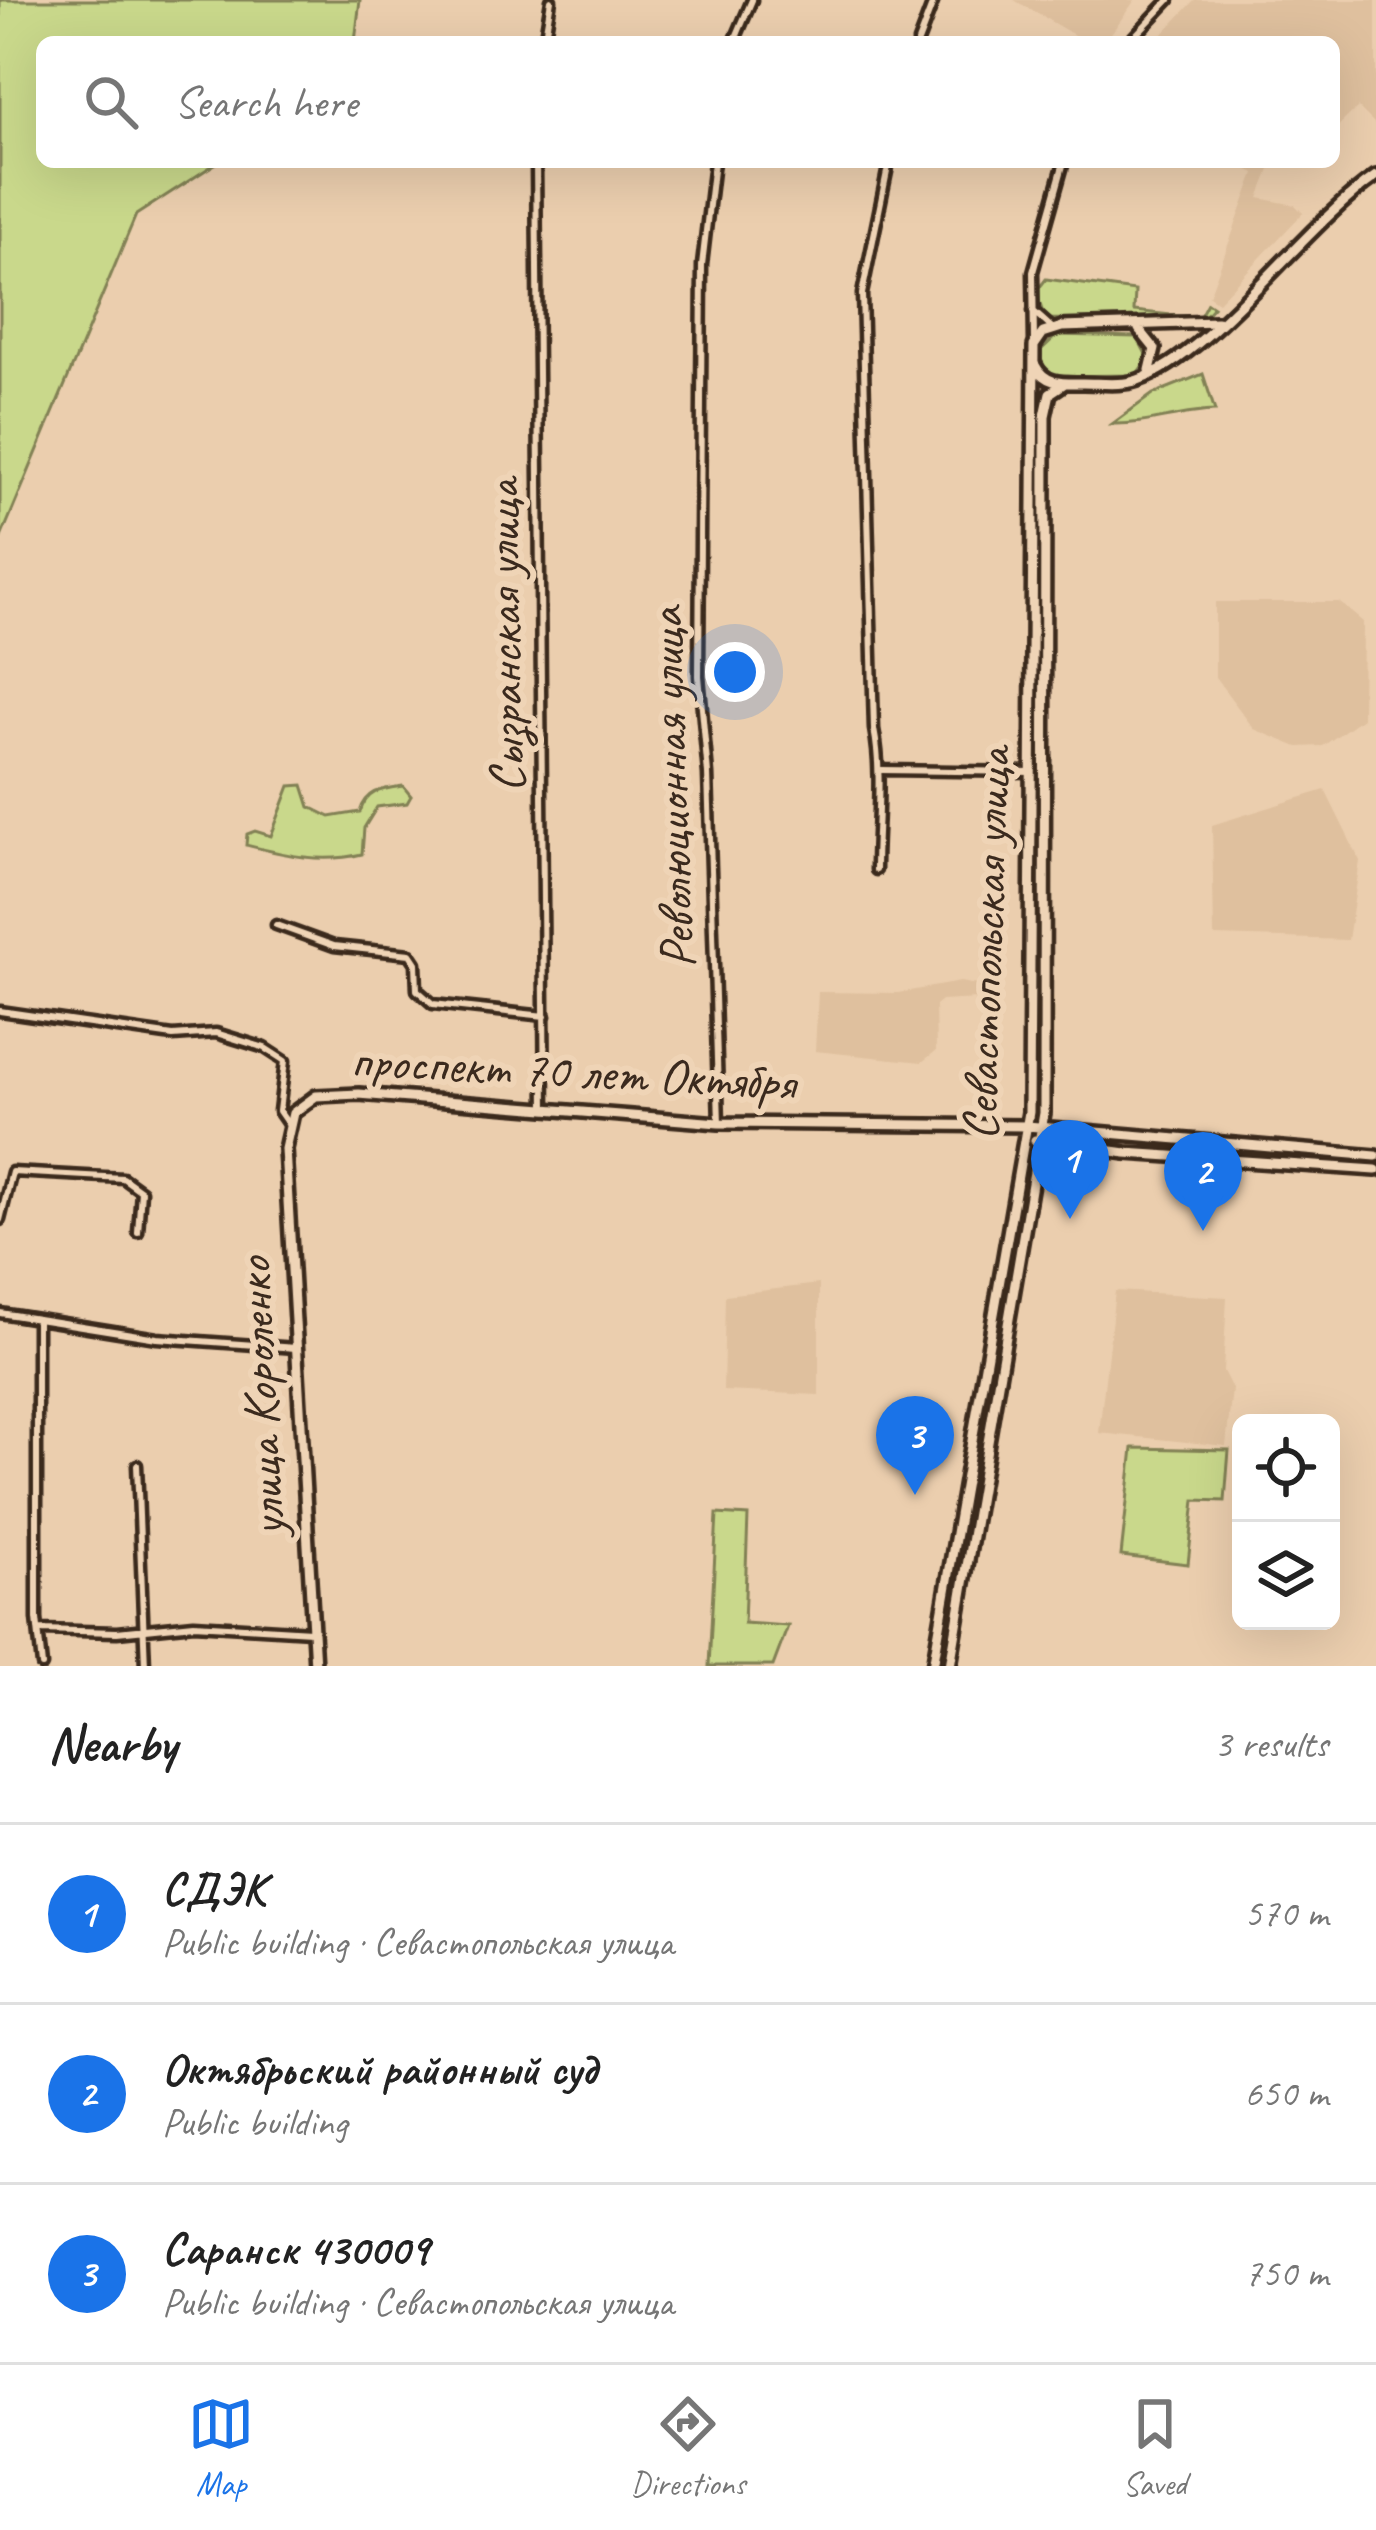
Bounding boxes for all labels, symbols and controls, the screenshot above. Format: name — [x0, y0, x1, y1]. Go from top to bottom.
search box — [36, 36, 1340, 168]
icon: search — [78, 69, 144, 135]
text: Search here — [174, 74, 357, 131]
street label: Сызранская улица — [469, 475, 539, 793]
street label: Революционная улица — [633, 603, 709, 969]
your location — [705, 642, 765, 702]
street label: Севастопольская улица — [947, 743, 1025, 1141]
street label: проспект 70 лет Октября — [349, 1027, 800, 1115]
pin: 1 — [1031, 1120, 1109, 1219]
pin: 2 — [1164, 1132, 1242, 1231]
street label: улица Короленко — [221, 1253, 299, 1541]
pin: 3 — [876, 1396, 954, 1495]
map controls — [1232, 1414, 1340, 1630]
button: locate — [1232, 1414, 1340, 1522]
button: layers — [1232, 1522, 1340, 1630]
text: Nearby — [48, 1712, 176, 1776]
text: 3 results — [1214, 1720, 1328, 1769]
text: СДЭК — [162, 1861, 265, 1918]
text: 1 — [78, 1889, 96, 1938]
text: 570 m — [1244, 1889, 1328, 1938]
text: Public building · Севастопольская улица — [162, 1918, 674, 1967]
text: Октябрьский районный суд — [162, 2041, 597, 2098]
text: 2 — [78, 2069, 96, 2118]
text: 650 m — [1244, 2069, 1328, 2118]
text: Public building — [162, 2098, 347, 2147]
text: Саранск 430009 — [162, 2221, 429, 2278]
text: 3 — [78, 2249, 96, 2298]
text: 750 m — [1244, 2249, 1328, 2298]
text: Public building · Севастопольская улица — [162, 2278, 674, 2327]
tab: Map — [188, 2391, 254, 2505]
tab: Directions — [631, 2391, 745, 2505]
tab: Saved — [1122, 2391, 1188, 2505]

